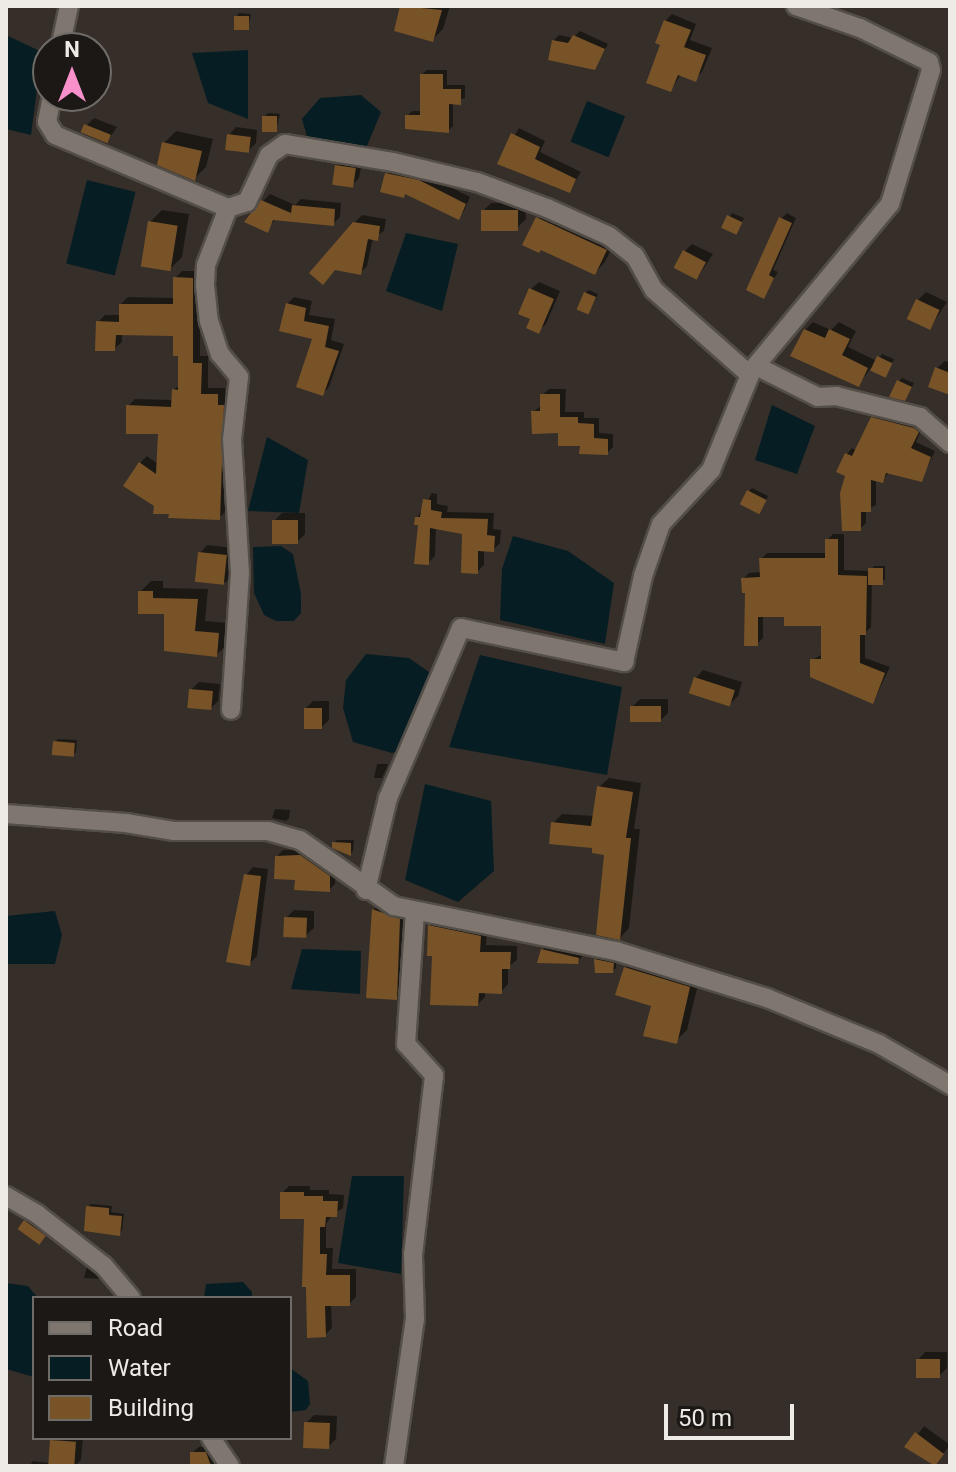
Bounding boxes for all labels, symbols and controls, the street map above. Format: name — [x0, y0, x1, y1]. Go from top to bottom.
north arrow — [32, 32, 112, 112]
text: N — [64, 37, 80, 62]
legend — [32, 1296, 292, 1440]
text: Road — [108, 1314, 163, 1342]
text: Water — [108, 1354, 171, 1382]
scale bar — [668, 1388, 798, 1438]
text: Building — [108, 1394, 194, 1422]
text: 50 m — [678, 1404, 732, 1432]

